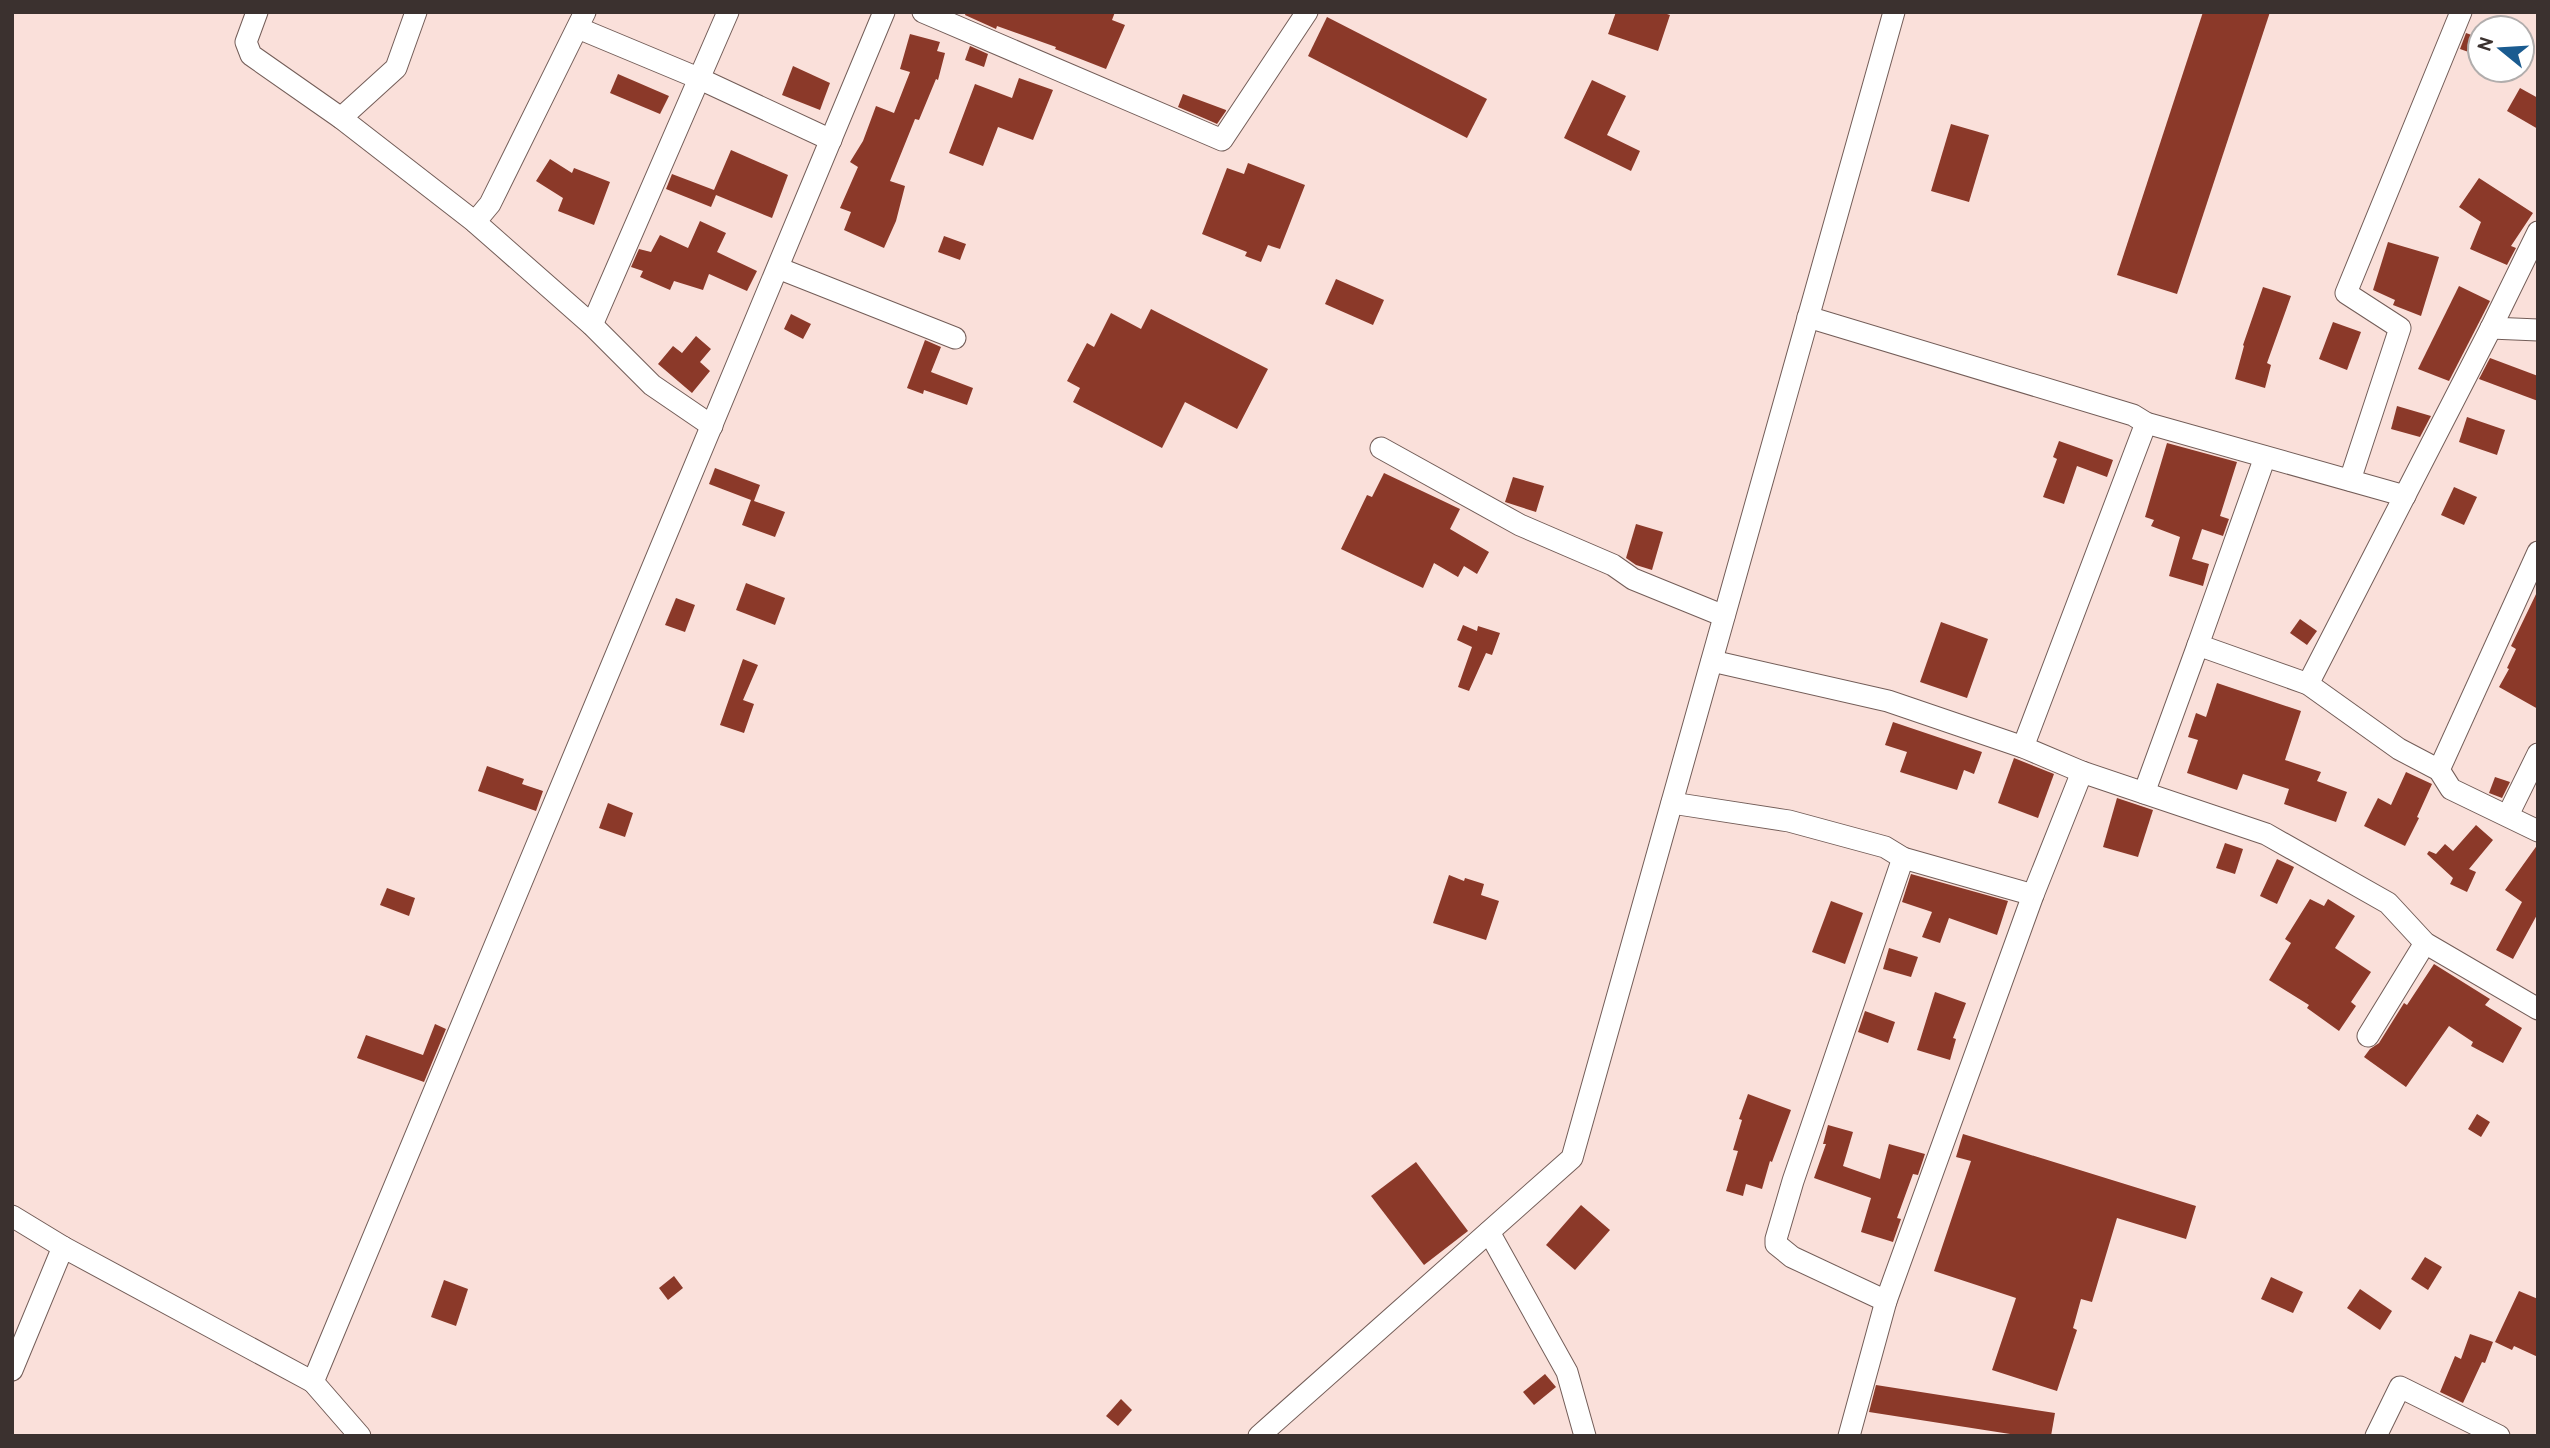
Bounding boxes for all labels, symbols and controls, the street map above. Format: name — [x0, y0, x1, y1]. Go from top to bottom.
north arrow — [2466, 14, 2536, 84]
text: N — [2473, 34, 2500, 55]

